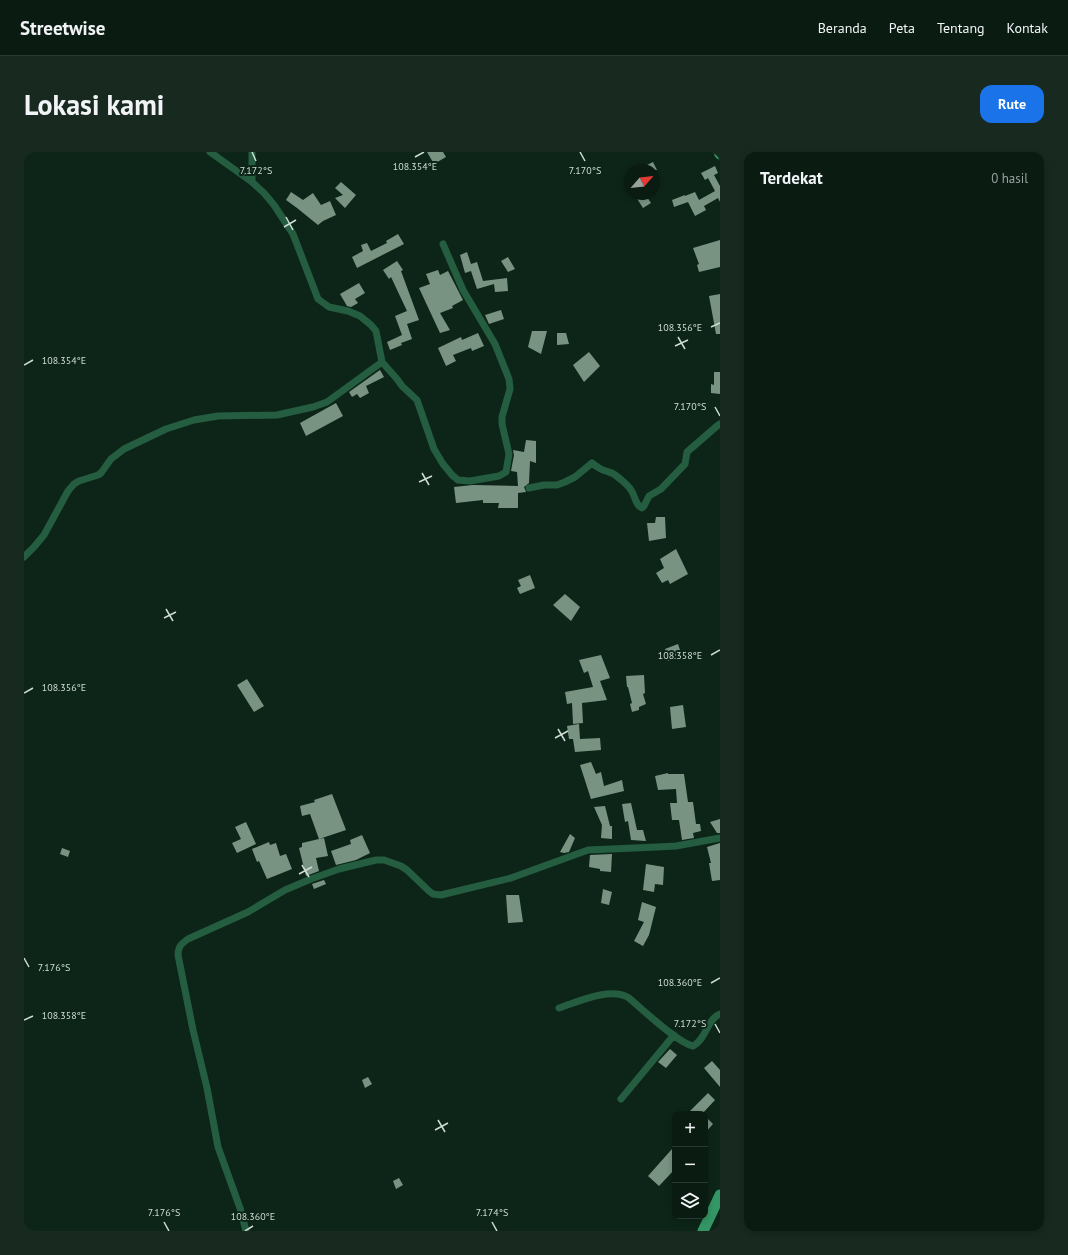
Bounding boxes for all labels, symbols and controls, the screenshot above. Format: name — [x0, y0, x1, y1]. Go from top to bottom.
text: Streetwise — [20, 16, 105, 40]
text: Beranda — [818, 19, 867, 37]
text: Peta — [889, 19, 915, 37]
text: Tentang — [937, 19, 985, 37]
text: Kontak — [1007, 19, 1048, 37]
button: Rute — [980, 85, 1044, 123]
text: Lokasi kami — [24, 86, 164, 123]
text: 108.354°E — [393, 160, 437, 173]
text: 7.172°S — [240, 164, 272, 177]
text: 7.170°S — [569, 164, 601, 177]
north arrow — [624, 164, 660, 200]
text: Terdekat — [760, 167, 823, 189]
text: 0 hasil — [991, 170, 1028, 187]
text: 108.356°E — [658, 321, 702, 334]
text: 108.354°E — [42, 354, 86, 367]
text: 7.170°S — [674, 400, 706, 413]
text: 108.358°E — [658, 649, 702, 662]
text: 108.356°E — [42, 681, 86, 694]
text: 7.176°S — [38, 961, 70, 974]
text: 108.360°E — [658, 976, 702, 989]
text: 108.358°E — [42, 1009, 86, 1022]
text: 7.172°S — [674, 1017, 706, 1030]
map controls — [672, 1111, 708, 1219]
button: + — [672, 1111, 708, 1147]
button: − — [672, 1147, 708, 1183]
button: layers — [672, 1183, 708, 1219]
text: 7.176°S — [148, 1206, 180, 1219]
text: 7.174°S — [476, 1206, 508, 1219]
text: 108.360°E — [231, 1210, 275, 1223]

